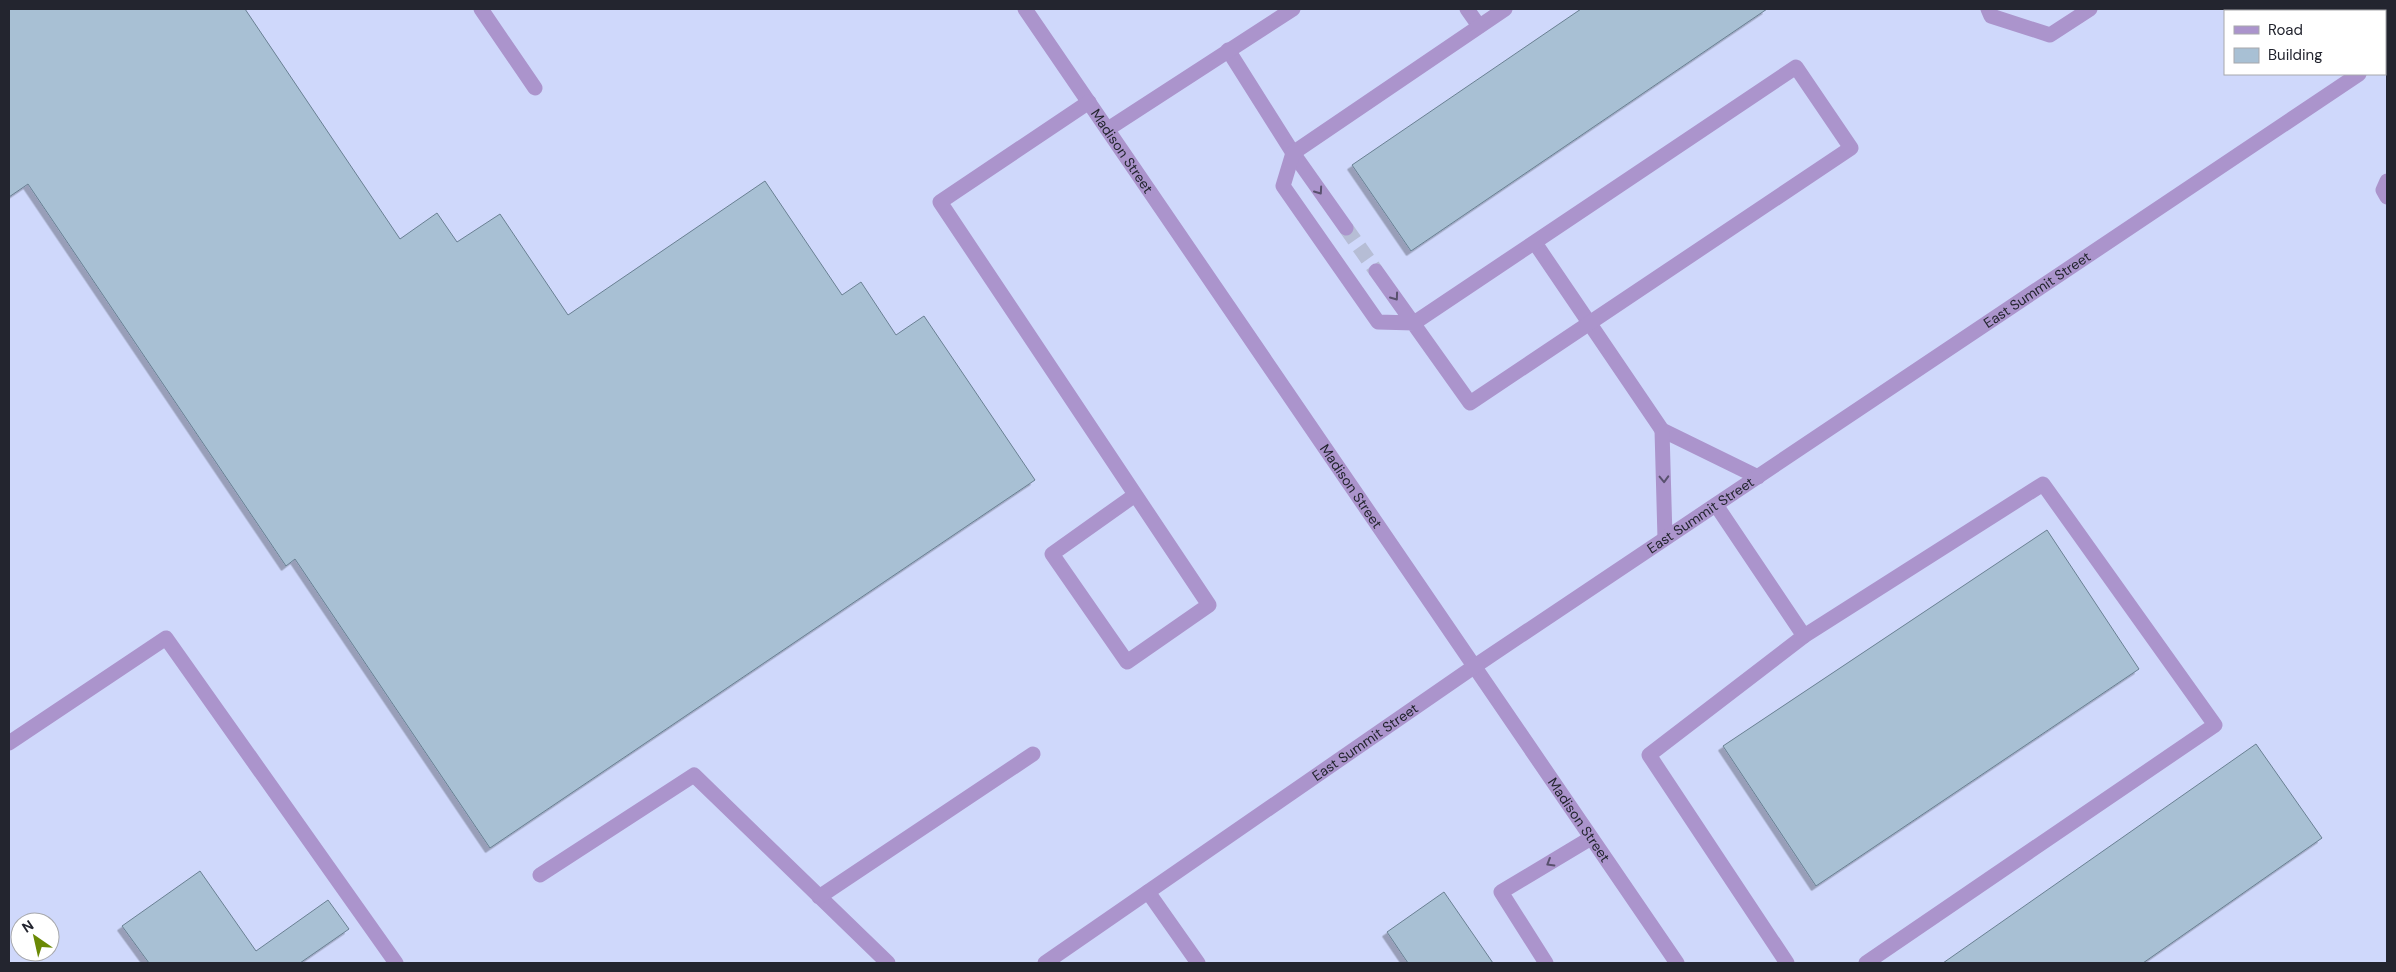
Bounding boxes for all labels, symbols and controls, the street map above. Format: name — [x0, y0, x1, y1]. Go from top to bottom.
legend — [2224, 10, 2386, 75]
text: Road — [2268, 20, 2303, 40]
text: Building — [2268, 45, 2323, 65]
street label: Madison Street — [1087, 105, 1157, 197]
one-way arrow — [1313, 185, 1322, 194]
street label: East Summit Street — [1980, 247, 2094, 332]
one-way arrow — [1389, 291, 1398, 301]
street label: Madison Street — [1316, 440, 1386, 532]
street label: East Summit Street — [1644, 473, 1757, 557]
one-way arrow — [1659, 476, 1669, 483]
street label: East Summit Street — [1309, 699, 1422, 785]
street label: Madison Street — [1544, 774, 1614, 865]
one-way arrow — [1546, 857, 1555, 867]
north arrow — [10, 912, 60, 962]
text: N — [18, 916, 37, 937]

